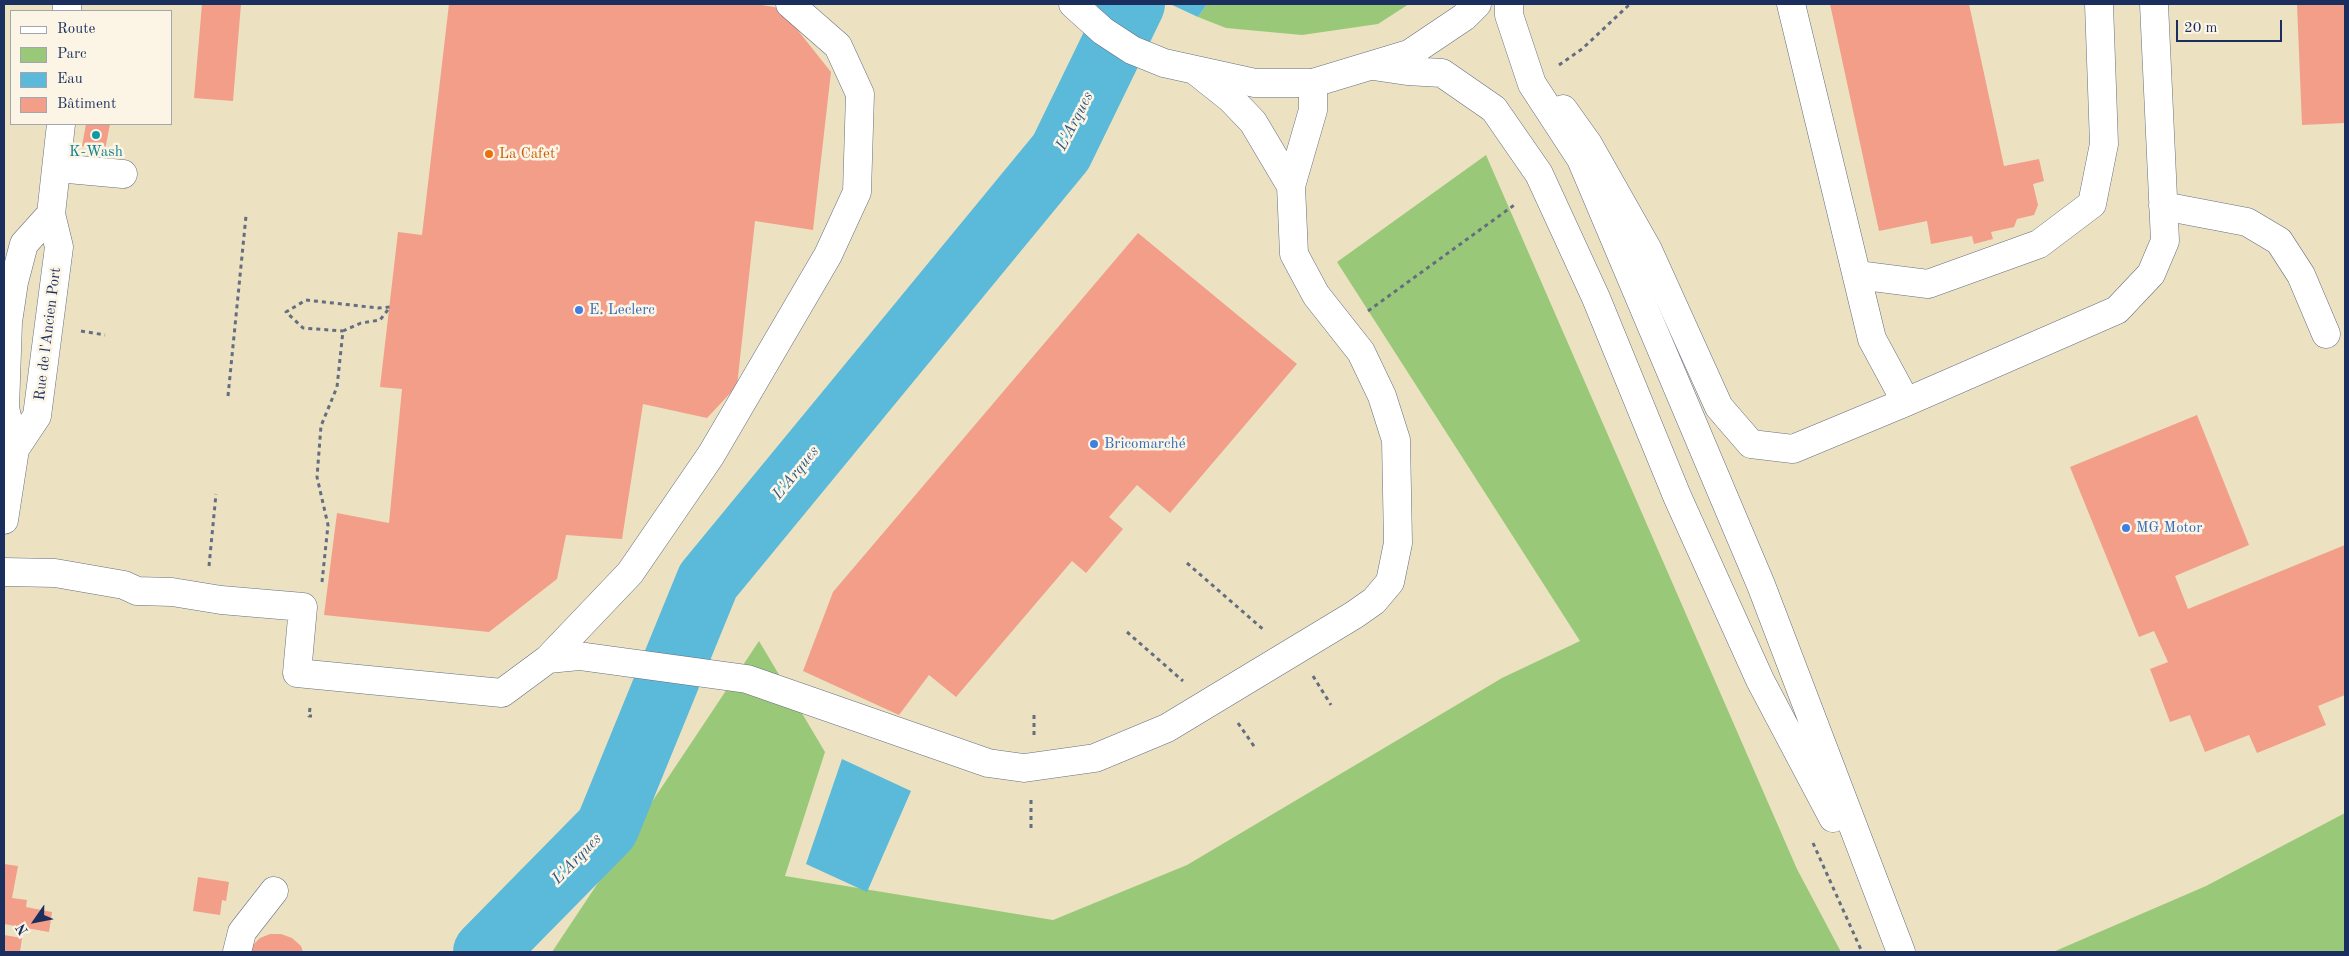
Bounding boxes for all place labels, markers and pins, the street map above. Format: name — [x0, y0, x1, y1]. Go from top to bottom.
marker: K-Wash — [90, 129, 102, 141]
place label: K-Wash — [69, 143, 123, 161]
place label: La Cafet' — [499, 145, 559, 163]
marker: La Cafet' — [483, 148, 495, 160]
place label: E. Leclerc — [589, 301, 655, 319]
marker: E. Leclerc — [573, 304, 585, 316]
place label: Bricomarché — [1104, 435, 1186, 453]
marker: Bricomarché — [1088, 438, 1100, 450]
place label: MG Motor — [2136, 519, 2202, 537]
marker: MG Motor — [2120, 522, 2132, 534]

